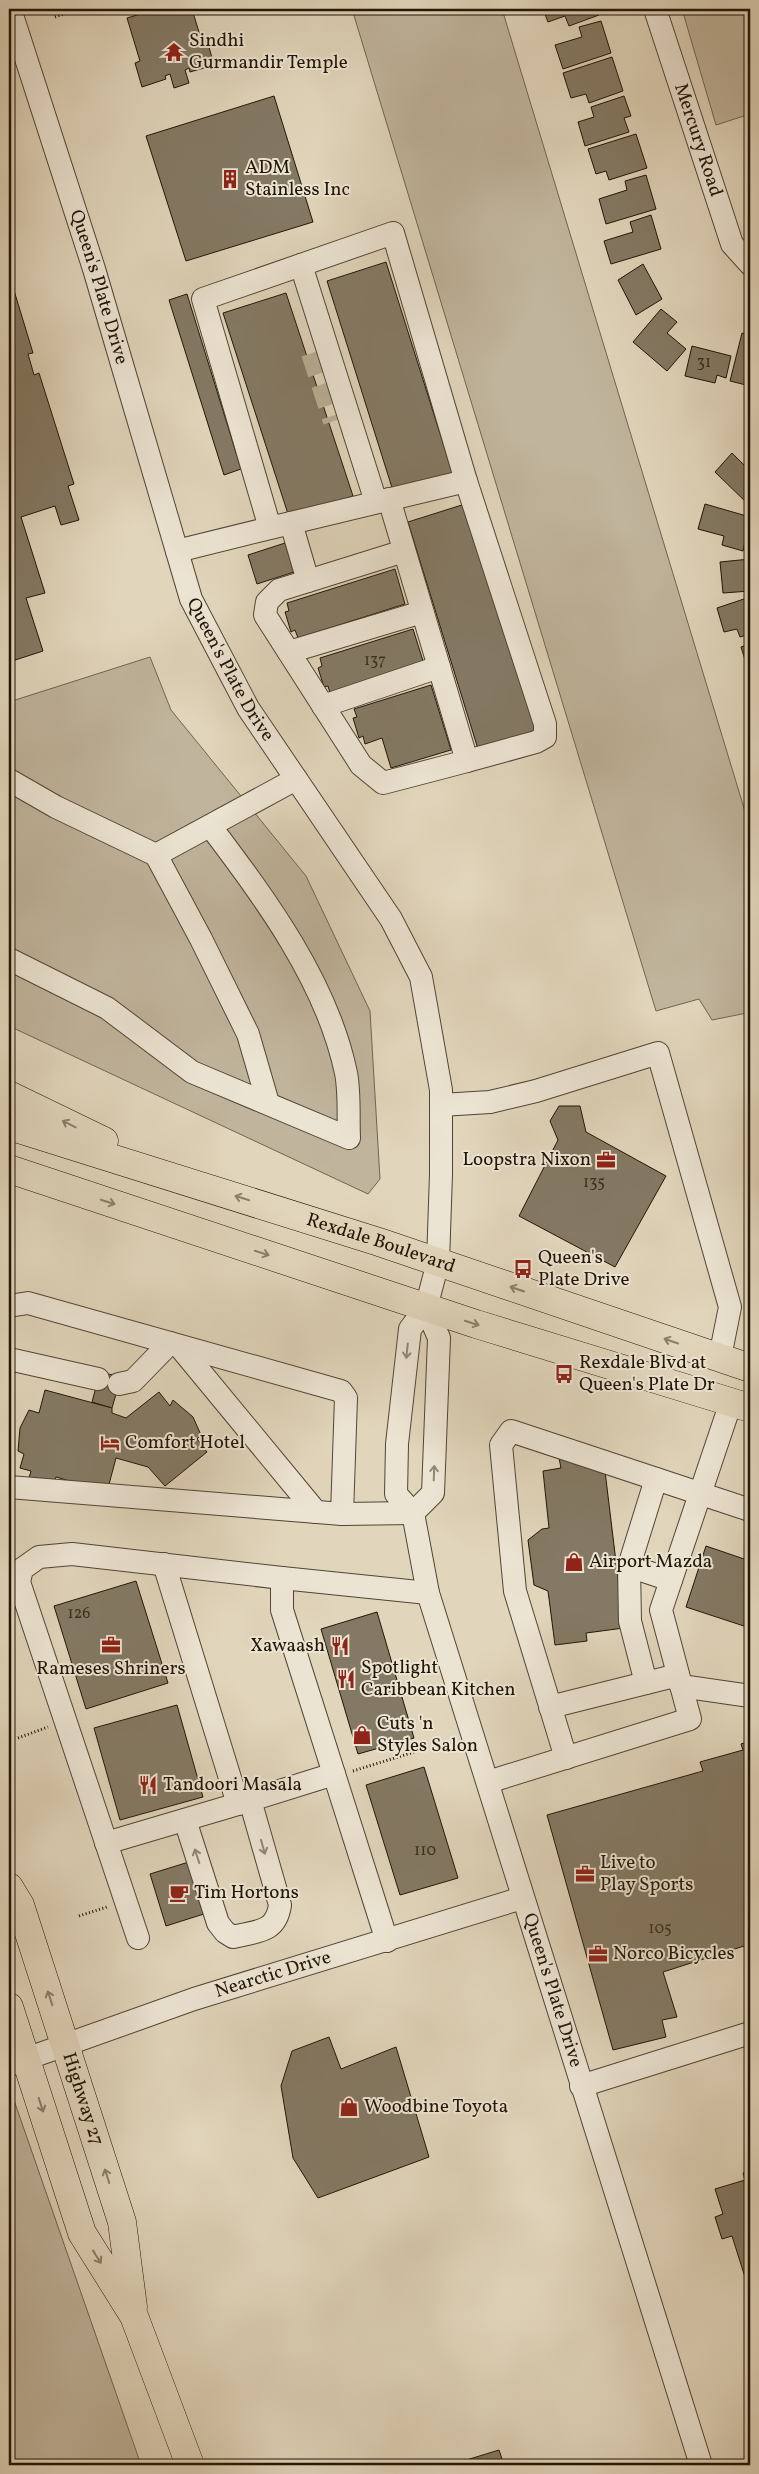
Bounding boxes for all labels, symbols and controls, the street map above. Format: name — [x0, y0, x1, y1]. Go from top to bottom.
place label: Sindhi Gurmandir Temple — [189, 28, 348, 76]
temple icon: Sindhi Gurmandir Temple — [163, 41, 185, 63]
street label: Mercury Road — [667, 80, 729, 200]
place label: ADM Stainless Inc — [245, 155, 350, 203]
building icon: ADM Stainless Inc — [219, 168, 241, 190]
street label: Queen's Plate Drive — [63, 207, 134, 368]
house number: 31 — [697, 352, 711, 374]
street label: Queen's Plate Drive — [180, 593, 280, 747]
house number: 137 — [364, 650, 386, 672]
one-way arrow — [62, 1118, 77, 1128]
place label: Loopstra Nixon — [462, 1147, 591, 1173]
office icon: Loopstra Nixon — [595, 1149, 617, 1171]
house number: 135 — [583, 1172, 605, 1194]
one-way arrow — [234, 1193, 250, 1202]
one-way arrow — [100, 1197, 116, 1207]
street label: Rexdale Boulevard — [303, 1207, 459, 1280]
place label: Queen's Plate Drive — [538, 1245, 630, 1293]
one-way arrow — [254, 1248, 270, 1258]
bus stop icon: Queen's Plate Drive — [512, 1258, 534, 1280]
one-way arrow — [510, 1284, 525, 1293]
one-way arrow — [464, 1319, 480, 1328]
one-way arrow — [664, 1336, 679, 1345]
one-way arrow — [402, 1343, 412, 1359]
place label: Rexdale Blvd at Queen's Plate Dr — [579, 1350, 715, 1398]
bus stop icon: Rexdale Blvd at Queen's Plate Dr — [553, 1363, 575, 1385]
place label: Comfort Hotel — [125, 1430, 245, 1456]
hotel icon: Comfort Hotel — [99, 1432, 121, 1454]
one-way arrow — [429, 1465, 438, 1481]
place label: Airport Mazda — [589, 1549, 712, 1575]
shop icon: Airport Mazda — [563, 1551, 585, 1573]
house number: 126 — [68, 1603, 90, 1625]
place label: Xawaash — [250, 1633, 325, 1659]
office icon: Rameses Shriners — [100, 1634, 122, 1656]
restaurant icon: Xawaash — [329, 1635, 351, 1657]
place label: Spotlight Caribbean Kitchen — [361, 1655, 516, 1703]
place label: Rameses Shriners — [36, 1656, 186, 1682]
restaurant icon: Spotlight Caribbean Kitchen — [335, 1668, 357, 1690]
place label: Cuts 'n Styles Salon — [377, 1711, 478, 1759]
shop icon: Cuts 'n Styles Salon — [351, 1724, 373, 1746]
place label: Tandoori Masala — [163, 1772, 302, 1798]
restaurant icon: Tandoori Masala — [137, 1774, 159, 1796]
one-way arrow — [259, 1838, 269, 1854]
house number: 110 — [414, 1840, 436, 1862]
one-way arrow — [191, 1849, 201, 1865]
place label: Live to Play Sports — [600, 1850, 693, 1898]
office icon: Live to Play Sports — [574, 1863, 596, 1885]
place label: Tim Hortons — [194, 1880, 299, 1906]
cafe icon: Tim Hortons — [168, 1882, 190, 1904]
street label: Queen's Plate Drive — [516, 1910, 589, 2071]
house number: 105 — [648, 1918, 672, 1940]
place label: Norco Bicycles — [613, 1941, 735, 1967]
office icon: Norco Bicycles — [587, 1943, 609, 1965]
street label: Nearctic Drive — [212, 1945, 334, 2005]
one-way arrow — [45, 1990, 55, 2006]
street label: Highway 27 — [55, 2049, 110, 2149]
place label: Woodbine Toyota — [364, 2094, 508, 2120]
shop icon: Woodbine Toyota — [338, 2096, 360, 2118]
one-way arrow — [37, 2097, 46, 2112]
one-way arrow — [102, 2168, 112, 2184]
one-way arrow — [92, 2249, 102, 2263]

